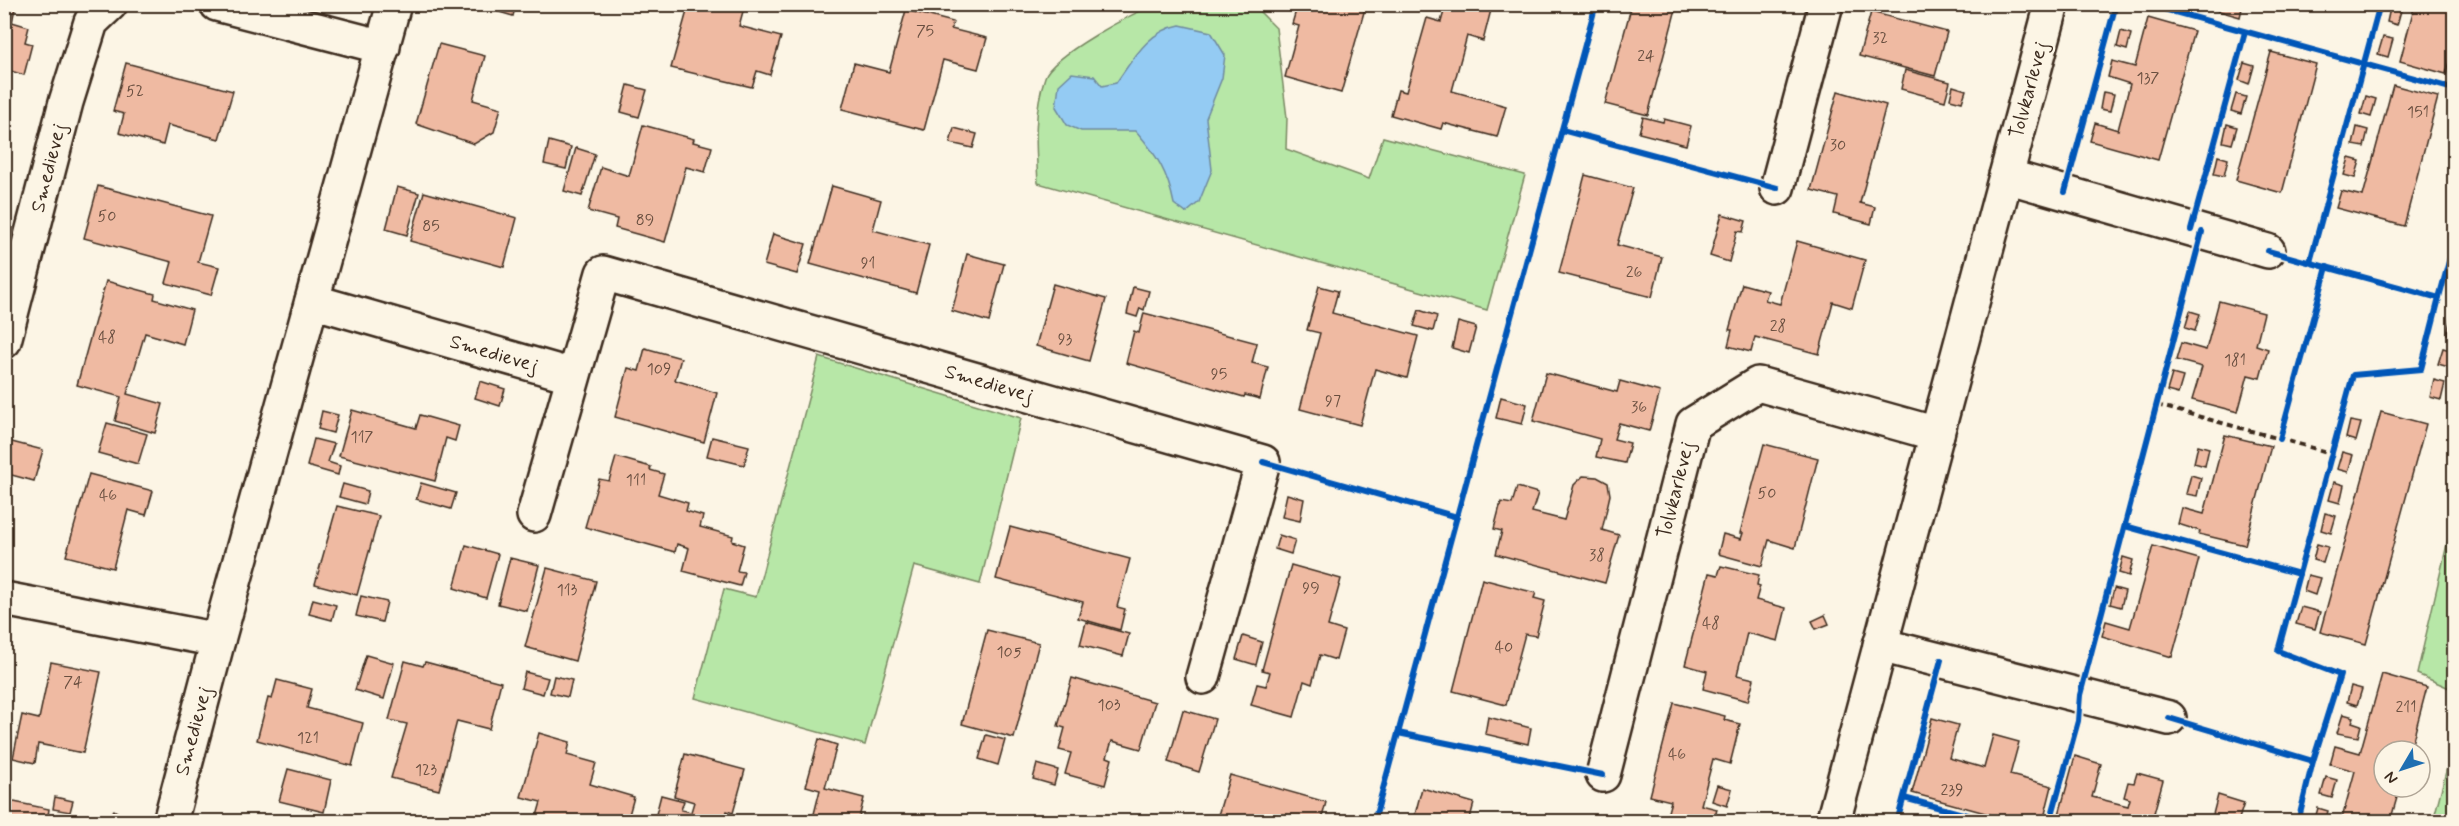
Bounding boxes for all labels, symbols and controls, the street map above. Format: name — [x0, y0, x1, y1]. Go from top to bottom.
house number: 75 — [916, 21, 934, 42]
house number: 32 — [1872, 28, 1888, 49]
street label: Tolvkarlevej — [2003, 38, 2055, 142]
house number: 24 — [1637, 46, 1655, 67]
house number: 137 — [2137, 68, 2159, 89]
house number: 52 — [126, 81, 144, 102]
house number: 151 — [2407, 102, 2429, 123]
street label: Smedievej — [25, 121, 73, 215]
house number: 30 — [1830, 135, 1846, 156]
house number: 50 — [98, 206, 116, 227]
house number: 89 — [636, 210, 654, 231]
house number: 85 — [422, 216, 440, 237]
house number: 91 — [861, 253, 875, 274]
house number: 26 — [1626, 262, 1642, 283]
house number: 28 — [1770, 316, 1786, 337]
house number: 48 — [98, 327, 116, 348]
street label: Smedievej — [447, 328, 541, 380]
house number: 93 — [1058, 329, 1073, 350]
house number: 181 — [2224, 350, 2246, 371]
street label: Smedievej — [942, 358, 1036, 410]
house number: 109 — [647, 359, 671, 380]
house number: 95 — [1211, 364, 1227, 385]
house number: 97 — [1325, 391, 1341, 412]
house number: 36 — [1631, 397, 1647, 418]
house number: 117 — [351, 427, 374, 448]
street label: Tolvkarlevej — [1651, 438, 1701, 542]
house number: 111 — [626, 470, 646, 491]
house number: 50 — [1758, 483, 1776, 504]
house number: 46 — [99, 485, 117, 506]
house number: 38 — [1589, 545, 1605, 566]
house number: 99 — [1302, 578, 1320, 599]
house number: 113 — [557, 580, 578, 601]
house number: 48 — [1702, 613, 1720, 634]
house number: 40 — [1495, 637, 1513, 658]
house number: 105 — [996, 642, 1022, 663]
house number: 74 — [63, 672, 83, 693]
street label: Smedievej — [169, 684, 219, 778]
house number: 103 — [1098, 695, 1121, 716]
house number: 211 — [2396, 697, 2416, 718]
house number: 121 — [297, 728, 319, 749]
north arrow — [2372, 739, 2432, 799]
house number: 46 — [1668, 744, 1686, 765]
house number: 123 — [415, 760, 438, 781]
text: N — [2380, 767, 2403, 788]
house number: 239 — [1940, 780, 1964, 801]

